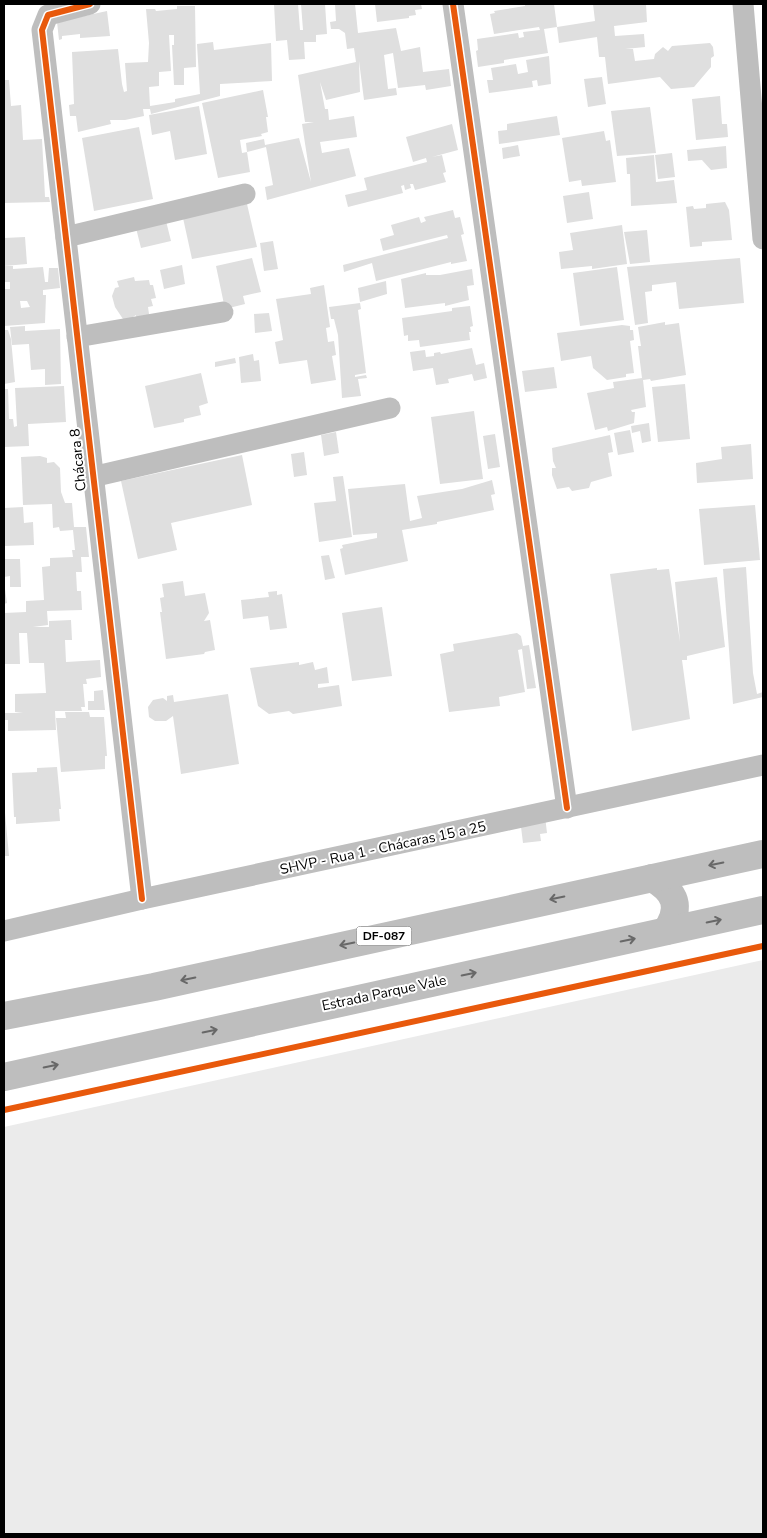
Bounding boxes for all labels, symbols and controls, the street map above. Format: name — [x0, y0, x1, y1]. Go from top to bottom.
street label: Chácara 8 — [65, 428, 91, 492]
street label: SHVP - Rua 1 - Chácaras 15 a 25 — [278, 817, 488, 879]
one-way arrow — [708, 860, 724, 869]
one-way arrow — [549, 894, 565, 904]
one-way arrow — [705, 916, 721, 925]
road number: DF-087 — [356, 926, 412, 946]
one-way arrow — [619, 934, 635, 944]
one-way arrow — [339, 940, 355, 950]
one-way arrow — [460, 969, 476, 979]
street label: Estrada Parque Vale — [320, 971, 448, 1015]
one-way arrow — [180, 975, 196, 984]
one-way arrow — [202, 1026, 218, 1035]
one-way arrow — [43, 1061, 59, 1070]

